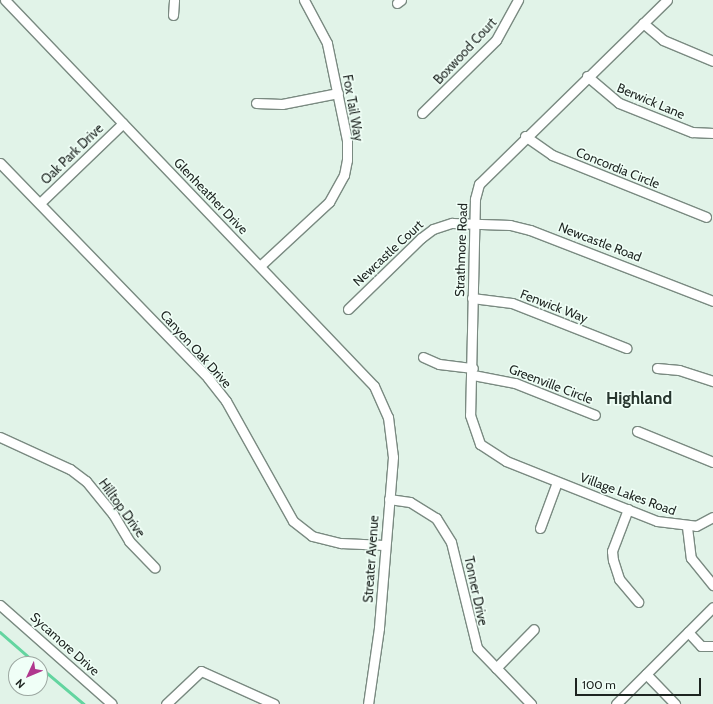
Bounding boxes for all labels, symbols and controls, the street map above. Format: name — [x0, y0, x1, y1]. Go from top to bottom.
street label: Boxwood Court — [430, 15, 500, 87]
street label: Fox Tail Way — [339, 73, 367, 143]
street label: Berwick Lane — [615, 80, 687, 122]
street label: Oak Park Drive — [38, 120, 106, 188]
street label: Concordia Circle — [574, 144, 662, 192]
street label: Glenheather Drive — [171, 155, 251, 237]
street label: Strathmore Road — [452, 203, 470, 297]
street label: Newcastle Court — [350, 217, 426, 289]
street label: Newcastle Road — [556, 219, 644, 265]
street label: Fenwick Way — [518, 286, 590, 326]
street label: Canyon Oak Drive — [157, 307, 235, 391]
street label: Greenville Circle — [507, 361, 595, 407]
district label: Highland — [606, 389, 672, 409]
street label: Village Lakes Road — [578, 469, 678, 519]
street label: Hilltop Drive — [96, 476, 148, 540]
street label: Streater Avenue — [360, 515, 382, 603]
street label: Tonner Drive — [461, 555, 491, 627]
street label: Sycamore Drive — [27, 609, 103, 679]
north arrow — [8, 656, 48, 696]
scale bar — [577, 670, 703, 696]
text: N — [12, 676, 28, 691]
text: 100 m — [582, 677, 616, 692]

